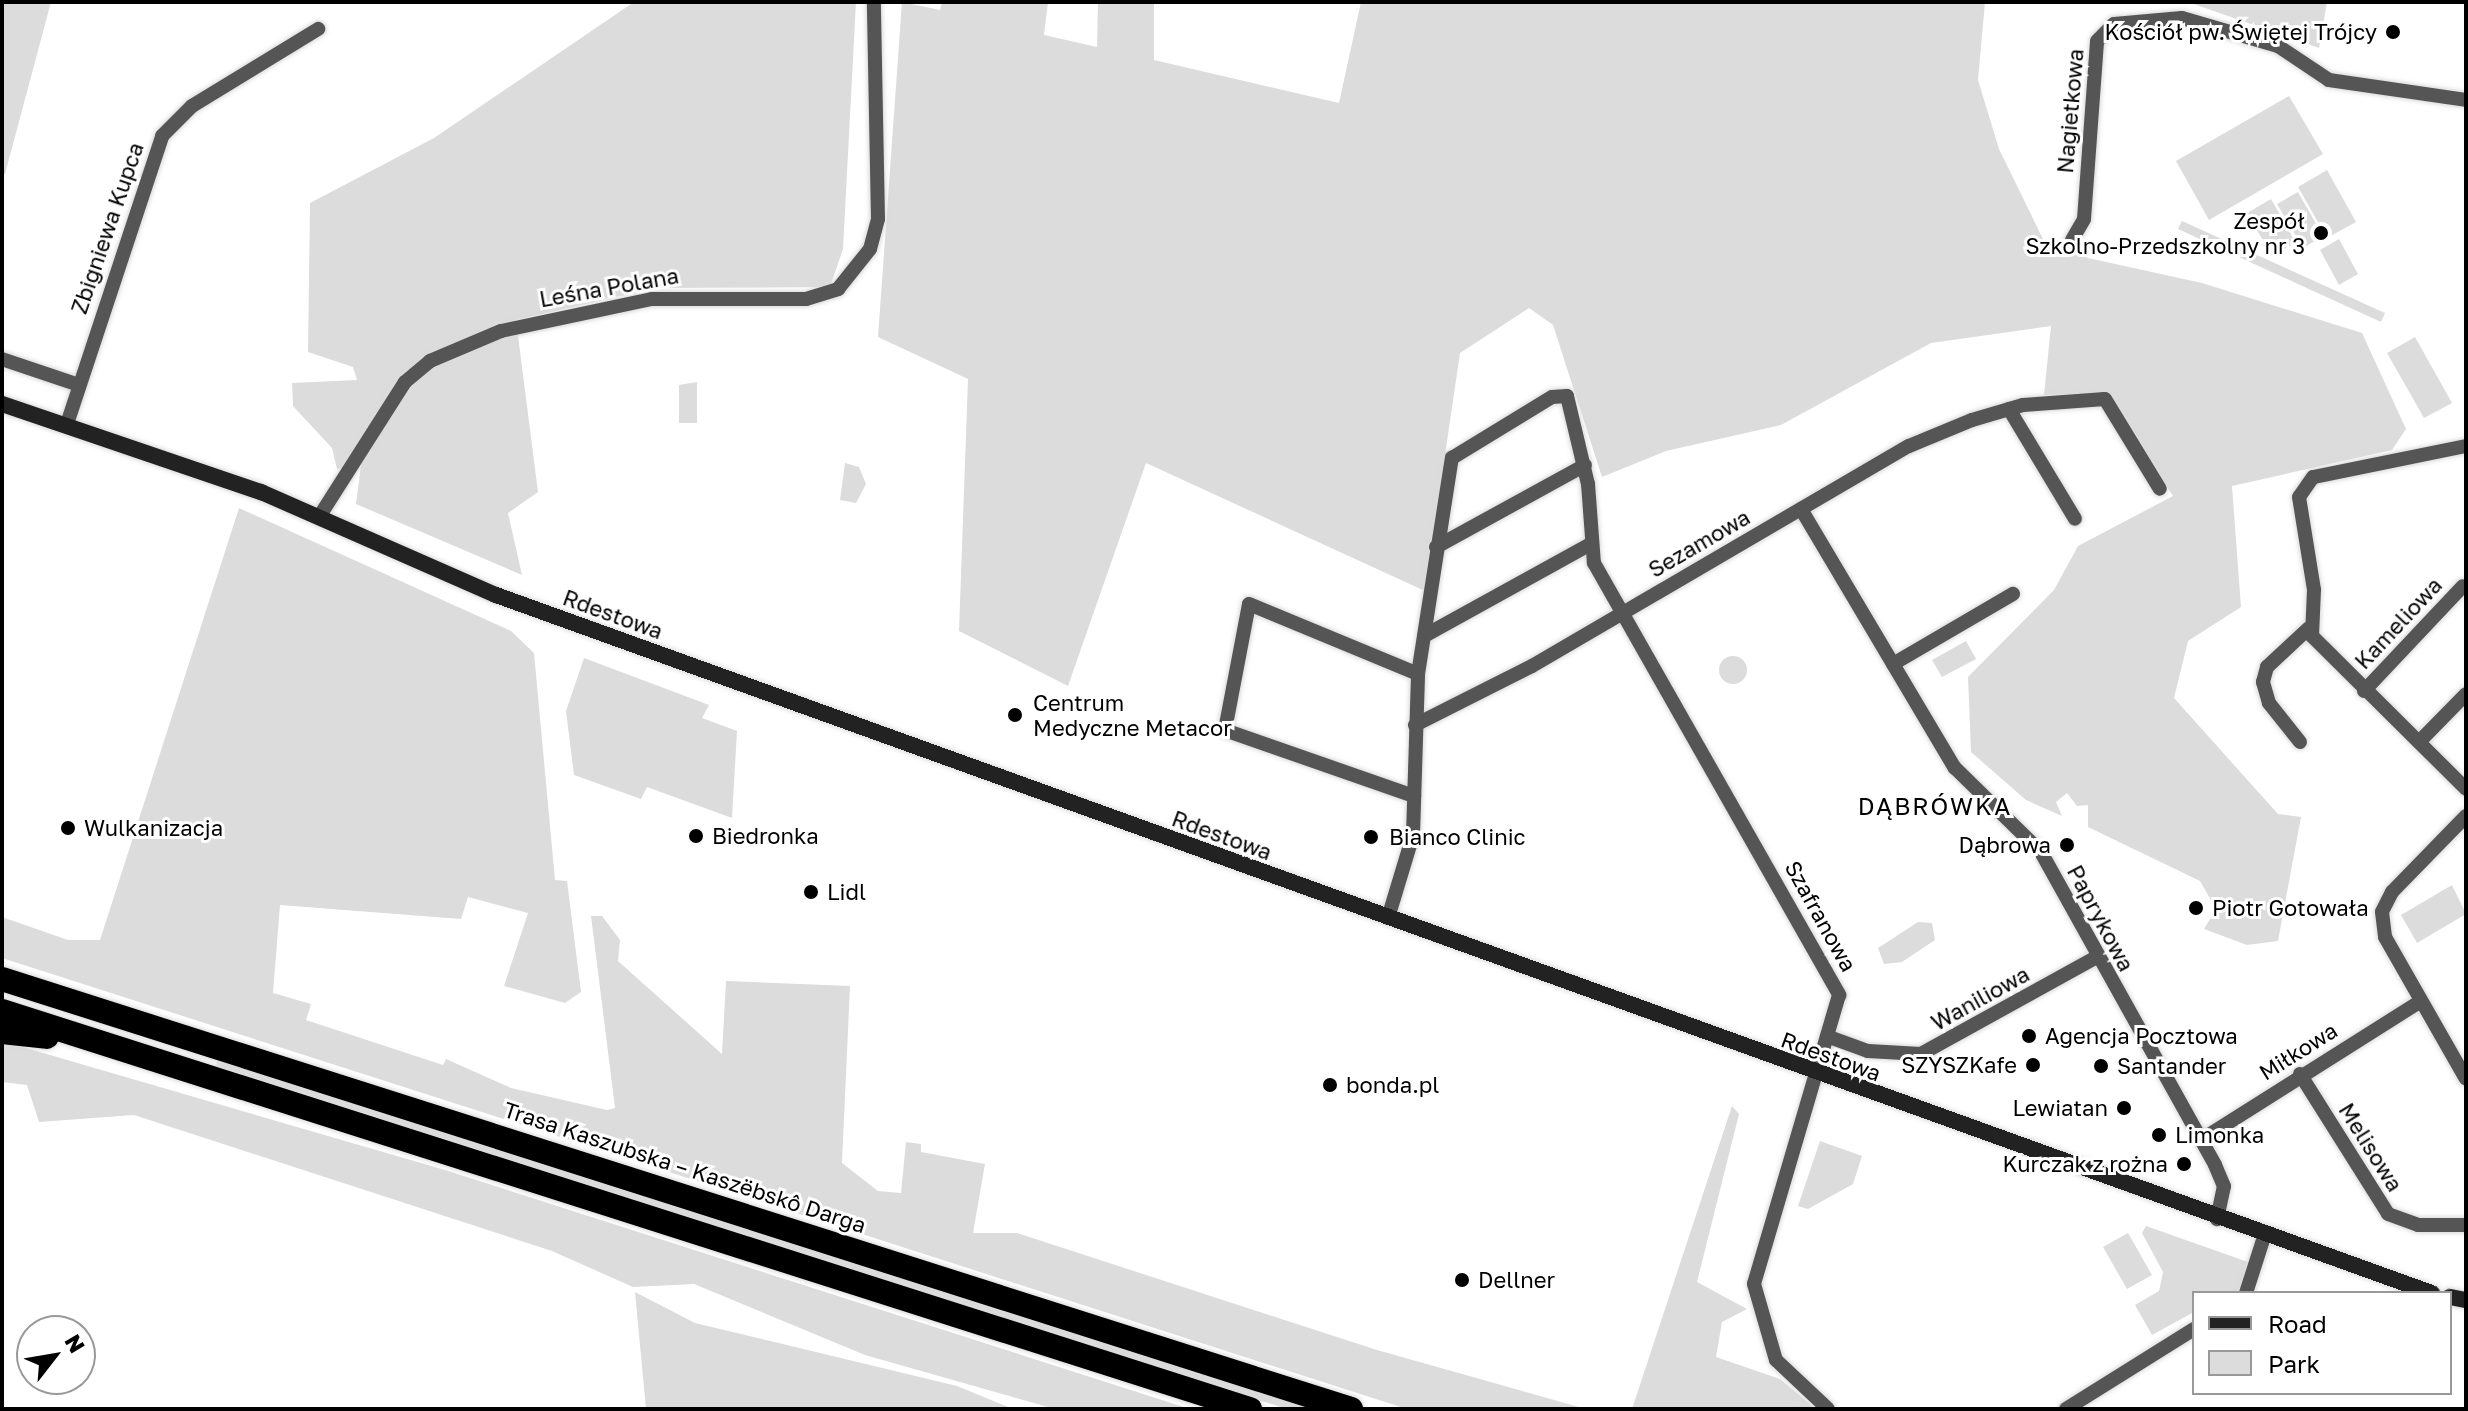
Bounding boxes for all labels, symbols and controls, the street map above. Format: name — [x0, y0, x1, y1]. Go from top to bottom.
place label: Kościół pw. Świętej Trójcy — [2104, 19, 2377, 45]
marker: Kościół pw. Świętej Trójcy — [2384, 23, 2402, 41]
street label: Nagietkowa — [2051, 48, 2089, 174]
street label: Zbigniewa Kupca — [65, 139, 149, 317]
place label: Zespół Szkolno-Przedszkolny nr 3 — [2025, 207, 2305, 258]
marker: Zespół Szkolno-Przedszkolny nr 3 — [2312, 224, 2330, 242]
street label: Leśna Polana — [537, 262, 681, 312]
street label: Sezamowa — [1644, 503, 1754, 583]
street label: Kameliowa — [2349, 572, 2447, 674]
street label: Rdestowa — [559, 584, 667, 644]
place label: Centrum Medyczne Metacor — [1033, 689, 1232, 740]
marker: Centrum Medyczne Metacor — [1004, 704, 1026, 726]
district label: DĄBRÓWKA — [1858, 792, 2012, 820]
street label: Rdestowa — [1168, 805, 1276, 865]
place label: Wulkanizacja — [84, 815, 223, 841]
marker: Wulkanizacja — [59, 819, 77, 837]
place label: Biedronka — [712, 823, 819, 849]
place label: Bianco Clinic — [1389, 824, 1526, 850]
marker: Bianco Clinic — [1360, 826, 1382, 848]
marker: Biedronka — [687, 827, 705, 845]
place label: Dąbrowa — [1958, 832, 2051, 858]
marker: Dąbrowa — [2058, 836, 2076, 854]
street label: Szafranowa — [1780, 856, 1862, 976]
street label: Paprykowa — [2062, 860, 2140, 976]
place label: Lidl — [827, 879, 866, 905]
marker: Lidl — [802, 883, 820, 901]
place label: Piotr Gotowała — [2212, 895, 2369, 921]
marker: Piotr Gotowała — [2187, 899, 2205, 917]
street label: Waniliowa — [1926, 960, 2034, 1036]
street label: Miłkowa — [2254, 1017, 2342, 1085]
place label: Agencja Pocztowa — [2045, 1023, 2238, 1049]
street label: Rdestowa — [1777, 1026, 1885, 1086]
marker: Agencja Pocztowa — [2020, 1027, 2038, 1045]
place label: SZYSZKafe — [1901, 1052, 2017, 1078]
place label: Santander — [2117, 1053, 2226, 1079]
marker: SZYSZKafe — [2024, 1056, 2042, 1074]
marker: Santander — [2092, 1057, 2110, 1075]
place label: bonda.pl — [1346, 1072, 1439, 1098]
marker: bonda.pl — [1321, 1076, 1339, 1094]
place label: Lewiatan — [2012, 1095, 2108, 1121]
street label: Trasa Kaszubska – Kaszëbskô Darga — [501, 1096, 869, 1238]
street label: Melisowa — [2334, 1098, 2408, 1196]
marker: Lewiatan — [2115, 1099, 2133, 1117]
place label: Limonka — [2175, 1122, 2264, 1148]
marker: Limonka — [2150, 1126, 2168, 1144]
place label: Kurczak z rożna — [2003, 1151, 2168, 1177]
marker: Kurczak z rożna — [2175, 1155, 2193, 1173]
place label: Dellner — [1478, 1267, 1555, 1293]
marker: Dellner — [1453, 1271, 1471, 1289]
legend — [2192, 1291, 2452, 1395]
text: Road — [2268, 1309, 2327, 1338]
north arrow — [16, 1315, 96, 1395]
text: N — [59, 1329, 91, 1358]
text: Park — [2268, 1349, 2320, 1378]

